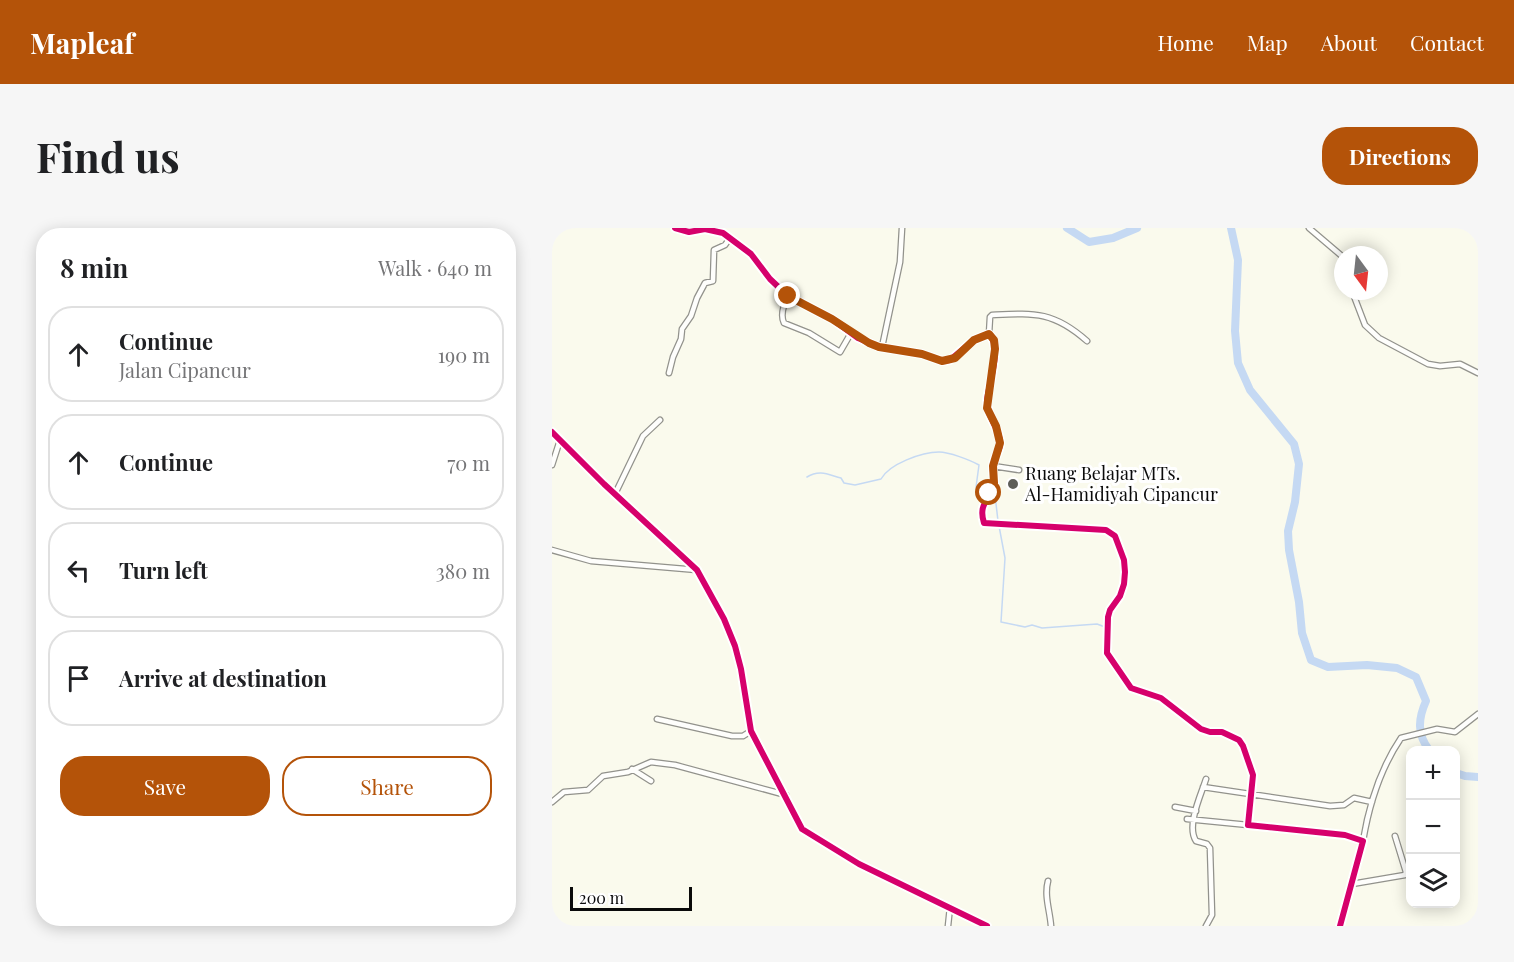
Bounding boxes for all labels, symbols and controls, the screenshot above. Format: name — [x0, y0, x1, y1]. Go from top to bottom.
text: Mapleaf — [30, 24, 134, 61]
text: Home — [1158, 28, 1214, 56]
text: Map — [1247, 28, 1288, 56]
text: About — [1321, 28, 1377, 56]
text: Contact — [1410, 28, 1484, 56]
button: Directions — [1322, 127, 1478, 185]
text: Find us — [36, 128, 180, 184]
north arrow — [1334, 246, 1388, 300]
text: 8 min — [60, 250, 128, 285]
text: Walk · 640 m — [378, 254, 492, 281]
route end — [774, 282, 800, 308]
text: Continue — [119, 326, 213, 356]
icon: ahead — [62, 338, 95, 371]
text: 190 m — [438, 341, 490, 368]
text: Jalan Cipancur — [119, 356, 251, 383]
icon: ahead — [62, 446, 95, 479]
text: Continue — [119, 447, 213, 477]
text: 70 m — [447, 449, 490, 476]
place label: Ruang Belajar MTs. Al-Hamidiyah Cipancur — [1024, 461, 1218, 506]
marker: Ruang Belajar MTs. Al-Hamidiyah Cipancur — [1006, 477, 1020, 491]
route start — [975, 479, 1001, 505]
icon: left — [62, 554, 95, 587]
text: Turn left — [119, 555, 208, 585]
text: 380 m — [436, 557, 490, 584]
icon: arrive — [62, 662, 95, 695]
text: Arrive at destination — [119, 663, 327, 693]
map controls — [1406, 746, 1460, 908]
button: + — [1406, 746, 1460, 800]
button: Save — [60, 756, 270, 816]
button: Share — [282, 756, 492, 816]
button: − — [1406, 800, 1460, 854]
button: layers — [1406, 854, 1460, 908]
scale bar — [570, 884, 692, 912]
text: 200 m — [579, 887, 624, 908]

